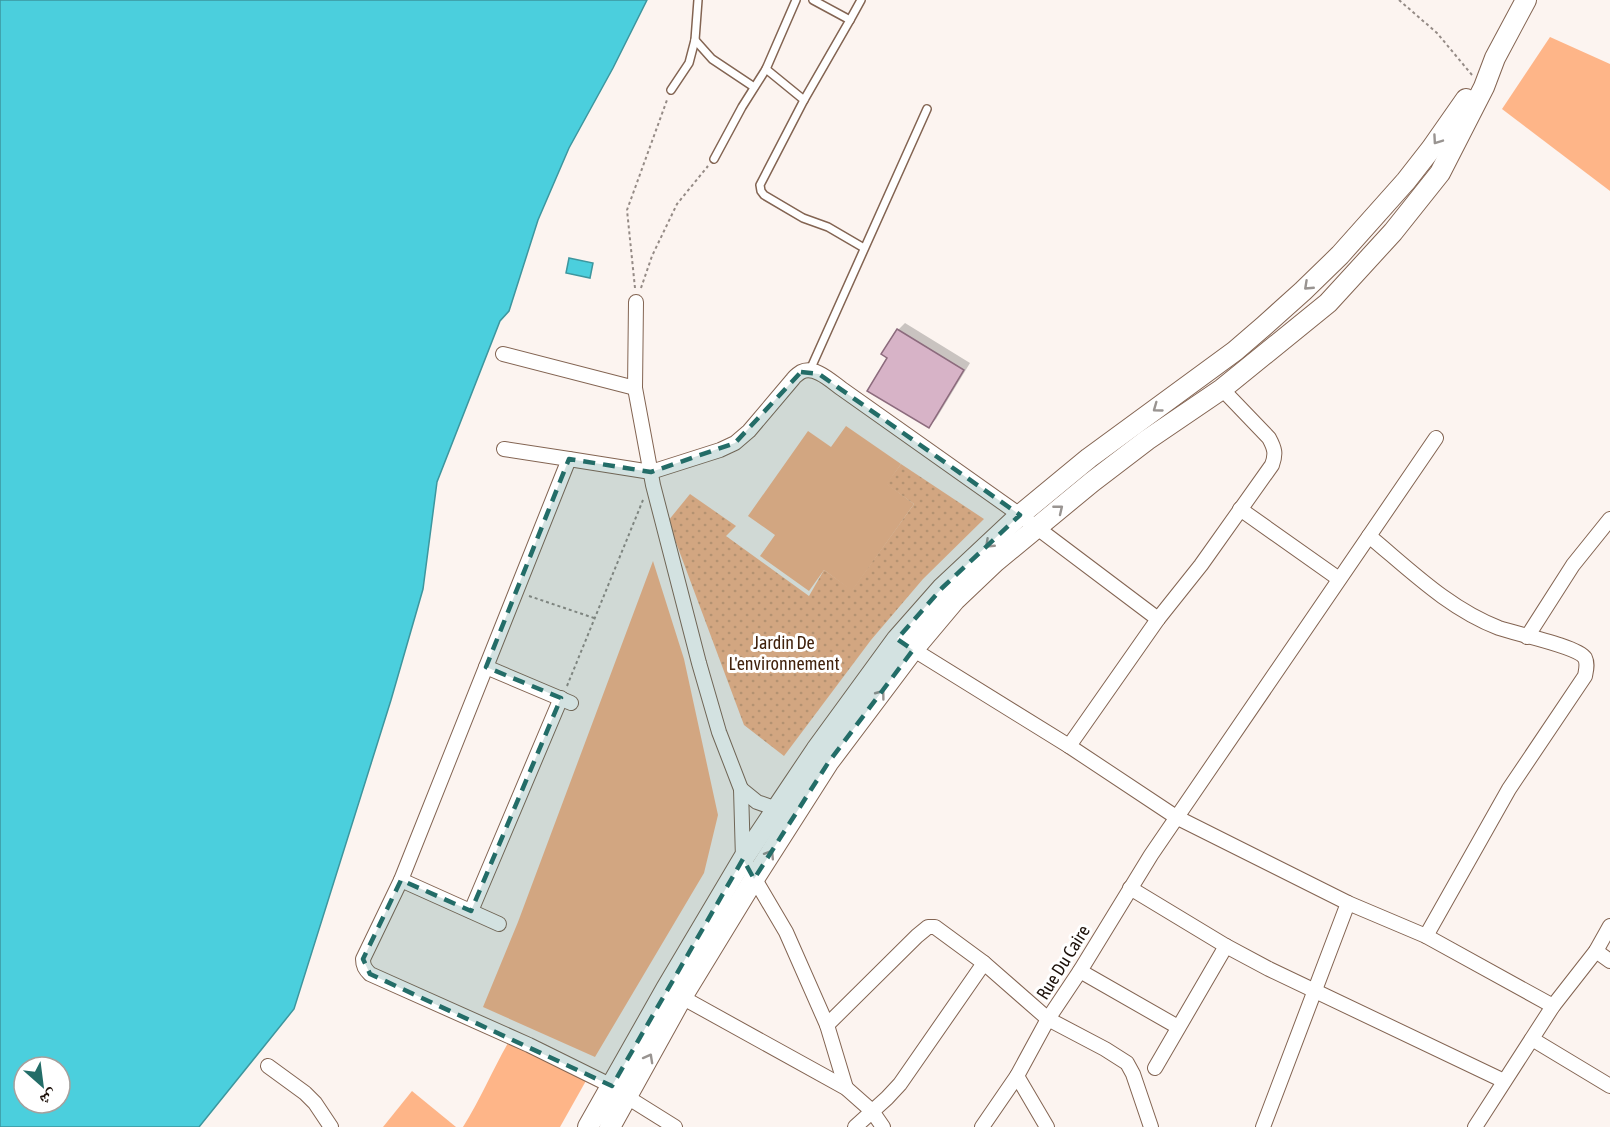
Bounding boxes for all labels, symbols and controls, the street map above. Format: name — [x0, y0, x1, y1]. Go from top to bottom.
one-way arrow — [1433, 134, 1444, 145]
one-way arrow — [1304, 278, 1315, 289]
one-way arrow — [1152, 401, 1163, 412]
one-way arrow — [1052, 505, 1063, 516]
one-way arrow — [985, 537, 995, 548]
park label: Jardin De L'environnement — [728, 632, 840, 674]
one-way arrow — [873, 689, 884, 700]
one-way arrow — [762, 850, 774, 860]
street label: Rue Du Caire — [1032, 921, 1094, 1003]
one-way arrow — [642, 1053, 653, 1064]
north arrow — [12, 1055, 72, 1115]
text: ش — [37, 1085, 61, 1110]

